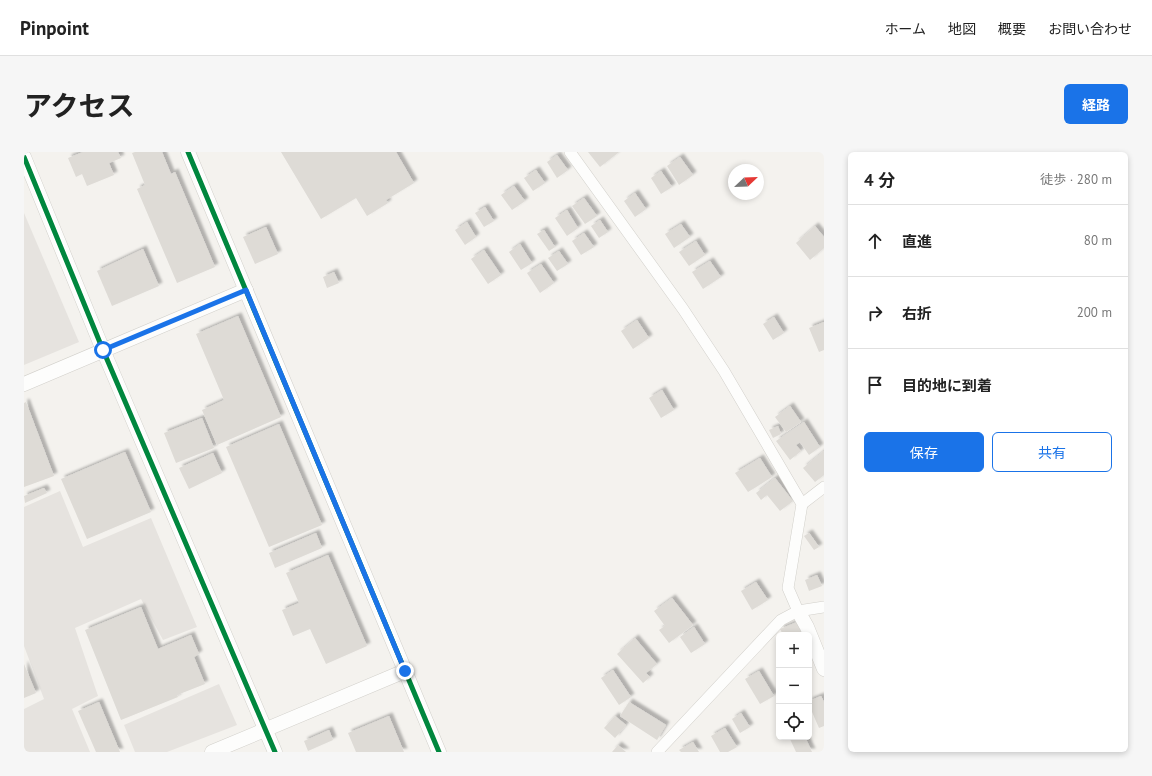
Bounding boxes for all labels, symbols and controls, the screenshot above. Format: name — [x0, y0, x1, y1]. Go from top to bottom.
text: Pinpoint — [20, 16, 89, 40]
text: ホーム — [884, 20, 926, 38]
text: 地図 — [948, 20, 976, 38]
text: 概要 — [998, 20, 1026, 38]
text: お問い合わせ — [1048, 20, 1132, 38]
button: 経路 — [1064, 84, 1128, 124]
text: アクセス — [24, 87, 135, 124]
north arrow — [728, 164, 764, 200]
text: 4 分 — [864, 169, 895, 191]
text: 徒歩 · 280 m — [1040, 171, 1112, 188]
icon: ahead — [864, 230, 886, 252]
text: 直進 — [902, 232, 932, 251]
text: 80 m — [1084, 232, 1112, 249]
icon: right — [864, 302, 886, 324]
text: 右折 — [902, 304, 932, 323]
text: 200 m — [1077, 304, 1112, 321]
route start — [94, 341, 112, 359]
icon: arrive — [864, 374, 886, 396]
text: 目的地に到着 — [902, 376, 992, 395]
button: 保存 — [864, 432, 984, 472]
button: 共有 — [992, 432, 1112, 472]
map controls — [776, 632, 812, 740]
button: + — [776, 632, 812, 668]
route end — [396, 662, 414, 680]
button: − — [776, 668, 812, 704]
button: locate — [776, 704, 812, 740]

